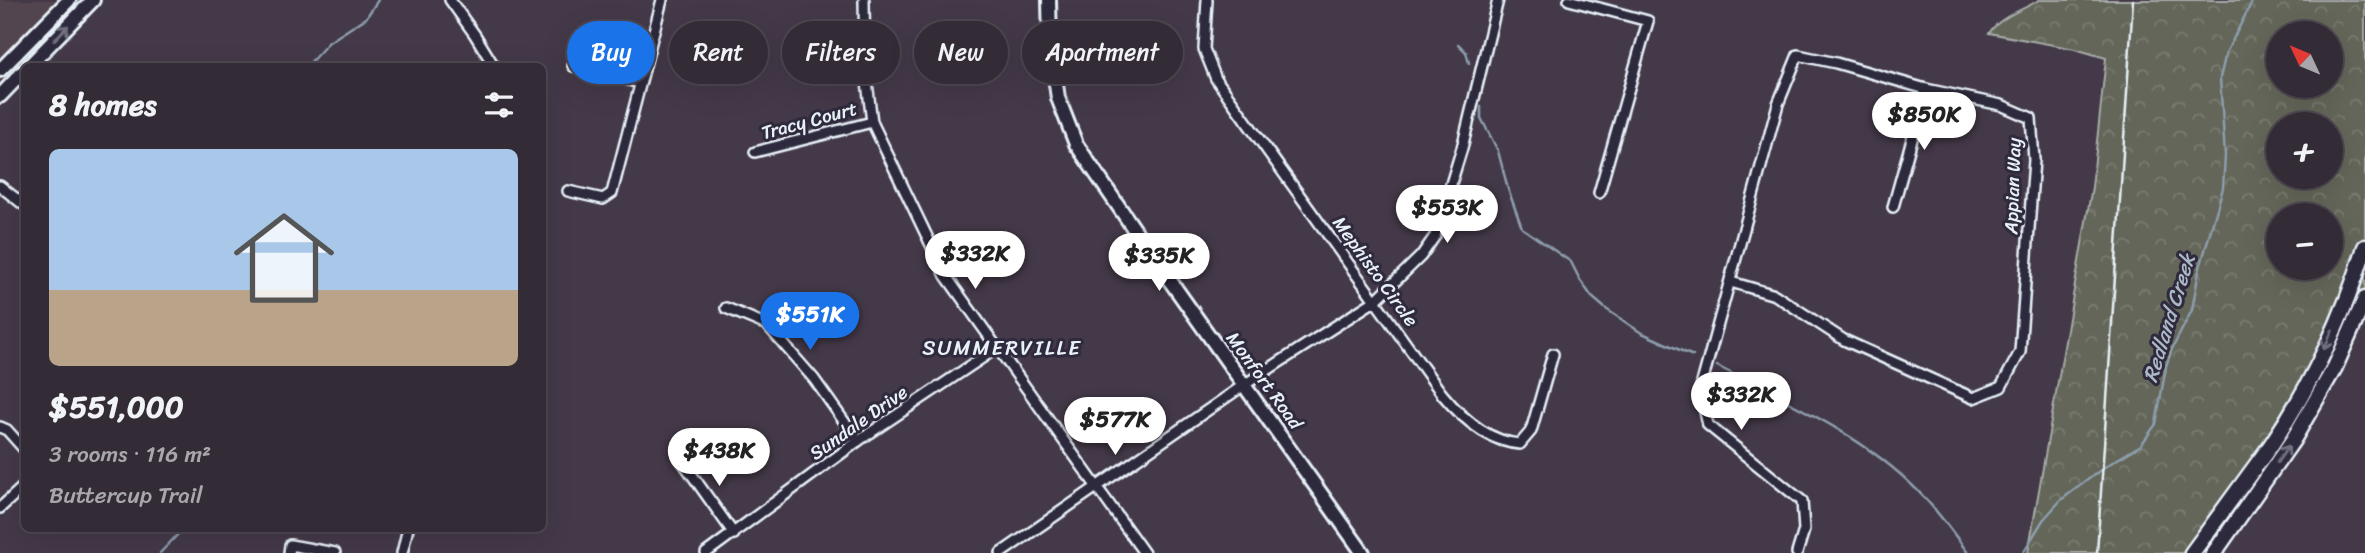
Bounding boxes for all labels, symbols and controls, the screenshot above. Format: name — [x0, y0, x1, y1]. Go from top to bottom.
chip: Buy — [567, 21, 655, 84]
chip: Rent — [669, 21, 768, 84]
chip: Filters — [782, 21, 900, 84]
chip: New — [914, 21, 1008, 84]
chip: Apartment — [1022, 21, 1183, 84]
north arrow — [2266, 21, 2343, 98]
map controls — [2266, 21, 2343, 280]
one-way arrow — [52, 25, 69, 42]
text: 8 homes — [49, 78, 157, 132]
icon: filters — [480, 86, 518, 124]
street label: Tracy Court — [757, 92, 861, 149]
pin: $850K — [1875, 92, 1973, 152]
text: $850K — [1888, 94, 1960, 135]
button: + — [2266, 112, 2343, 189]
street label: Appian Way — [1994, 137, 2031, 236]
pin: $553K — [1398, 186, 1496, 245]
text: $553K — [1412, 187, 1482, 228]
icon: home — [221, 195, 347, 321]
button: − — [2266, 203, 2343, 280]
street label: Mephisto Circle — [1324, 209, 1427, 334]
pin: $332K — [926, 232, 1024, 291]
text: $332K — [941, 233, 1009, 274]
pin: $335K — [1110, 233, 1208, 293]
text: $335K — [1125, 235, 1193, 276]
water label: Redland Creek — [2131, 247, 2207, 387]
pin: $551K — [761, 292, 859, 352]
text: $551K — [776, 294, 844, 335]
street label: Monfort Road — [1217, 324, 1312, 437]
district label: SUMMERVILLE — [922, 329, 1082, 367]
one-way arrow — [2321, 329, 2334, 351]
pin: $332K — [1692, 372, 1790, 432]
text: $332K — [1707, 374, 1775, 415]
street label: Sundale Drive — [802, 376, 915, 469]
text: $551,000 — [49, 380, 184, 434]
pin: $577K — [1066, 398, 1164, 457]
text: $577K — [1080, 399, 1150, 440]
pin: $438K — [670, 428, 768, 488]
text: $438K — [684, 430, 754, 471]
text: 3 rooms · 116 m² — [49, 434, 211, 475]
one-way arrow — [2276, 445, 2290, 464]
text: Buttercup Trail — [49, 475, 203, 516]

